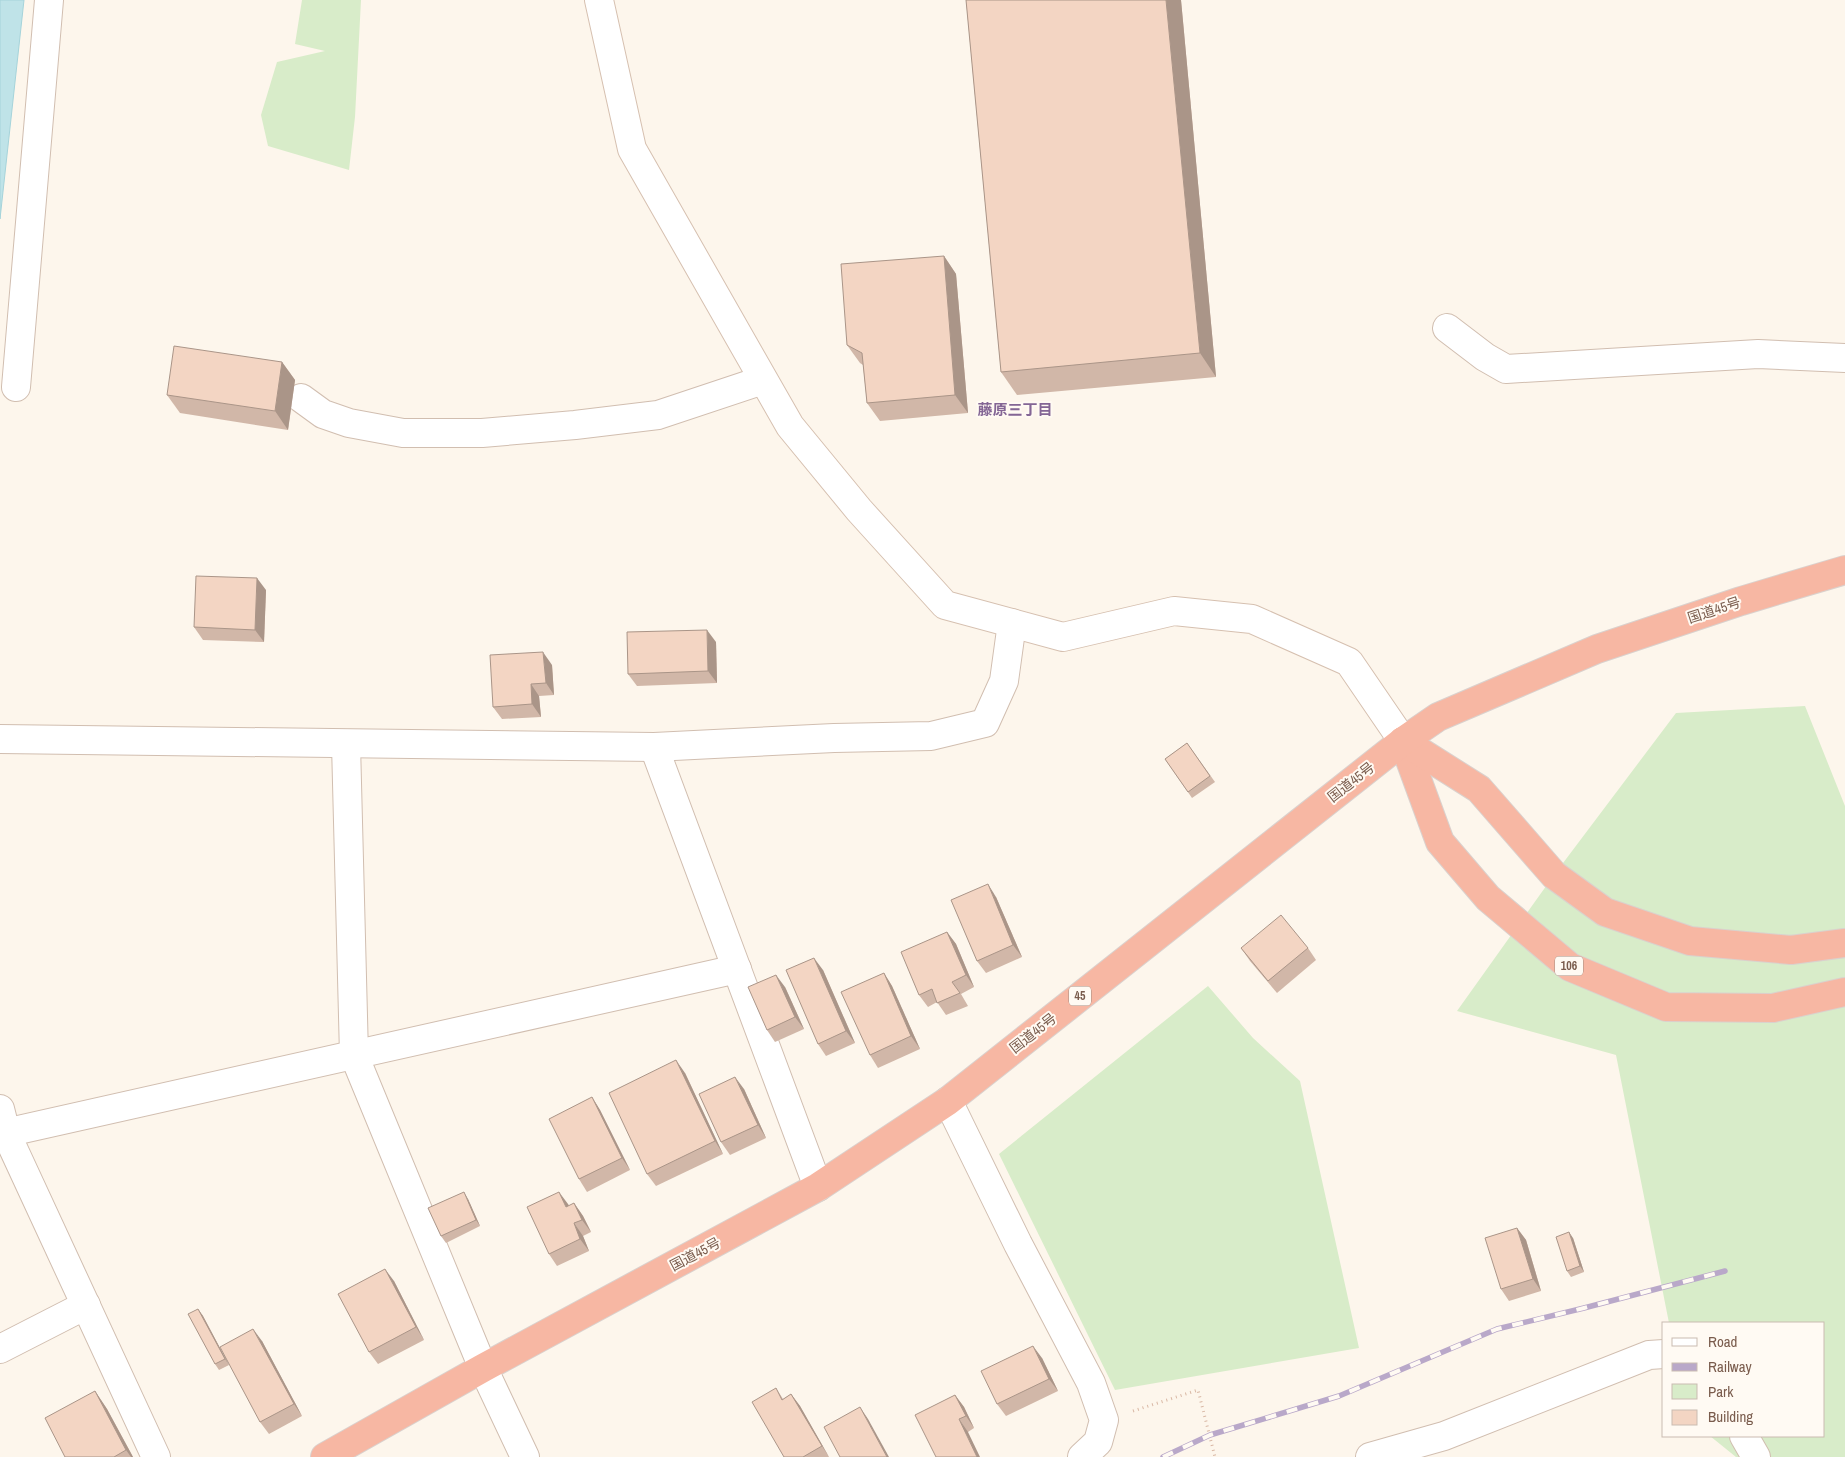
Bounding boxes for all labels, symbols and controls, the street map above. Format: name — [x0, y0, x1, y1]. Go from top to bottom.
district label: 藤原三丁目 — [977, 399, 1053, 420]
street label: 国道45号 — [1685, 593, 1743, 627]
street label: 国道45号 — [1324, 758, 1378, 806]
road number: 106 — [1555, 956, 1583, 976]
road number: 45 — [1069, 986, 1091, 1006]
street label: 国道45号 — [1006, 1009, 1060, 1057]
street label: 国道45号 — [667, 1233, 723, 1275]
legend — [1662, 1322, 1825, 1437]
text: Road — [1708, 1331, 1737, 1352]
text: Railway — [1708, 1356, 1753, 1377]
text: Park — [1708, 1381, 1734, 1402]
text: Building — [1708, 1406, 1753, 1427]

